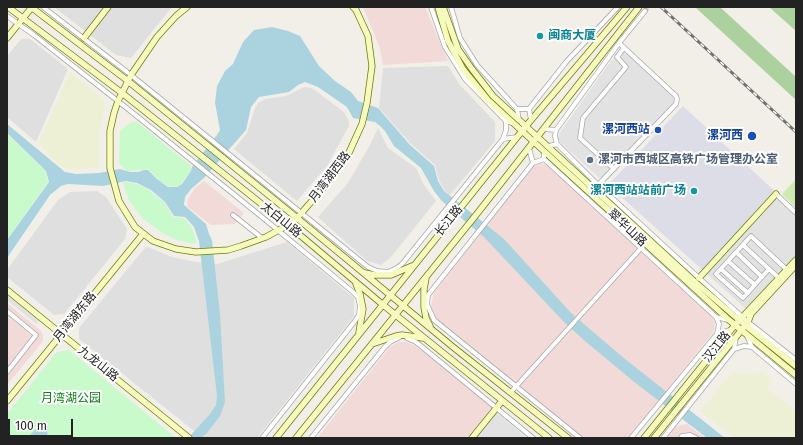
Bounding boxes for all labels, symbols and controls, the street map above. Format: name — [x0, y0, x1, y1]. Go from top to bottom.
place label: 闽商大厦 — [548, 29, 596, 43]
marker: 闽商大厦 — [535, 31, 545, 41]
place label: 漯河西站 — [602, 123, 650, 137]
marker: 漯河西站 — [653, 125, 663, 135]
place label: 漯河西 — [707, 129, 743, 143]
marker: 漯河西 — [746, 130, 758, 142]
street label: 月湾湖西路 — [306, 149, 354, 205]
place label: 漯河市西城区高铁广场管理办公室 — [598, 153, 778, 167]
marker: 漯河市西城区高铁广场管理办公室 — [585, 155, 595, 165]
place label: 漯河西站站前广场 — [590, 184, 686, 198]
marker: 漯河西站站前广场 — [689, 186, 699, 196]
street label: 太白山路 — [258, 199, 304, 241]
street label: 长江路 — [432, 202, 466, 240]
street label: 翠华山路 — [605, 206, 649, 250]
street label: 月湾湖东路 — [51, 289, 99, 345]
street label: 汉江路 — [700, 328, 734, 366]
street label: 九龙山路 — [75, 343, 121, 385]
park label: 月湾湖公园 — [41, 392, 101, 406]
scale bar — [10, 411, 75, 437]
text: 100 m — [15, 419, 47, 433]

